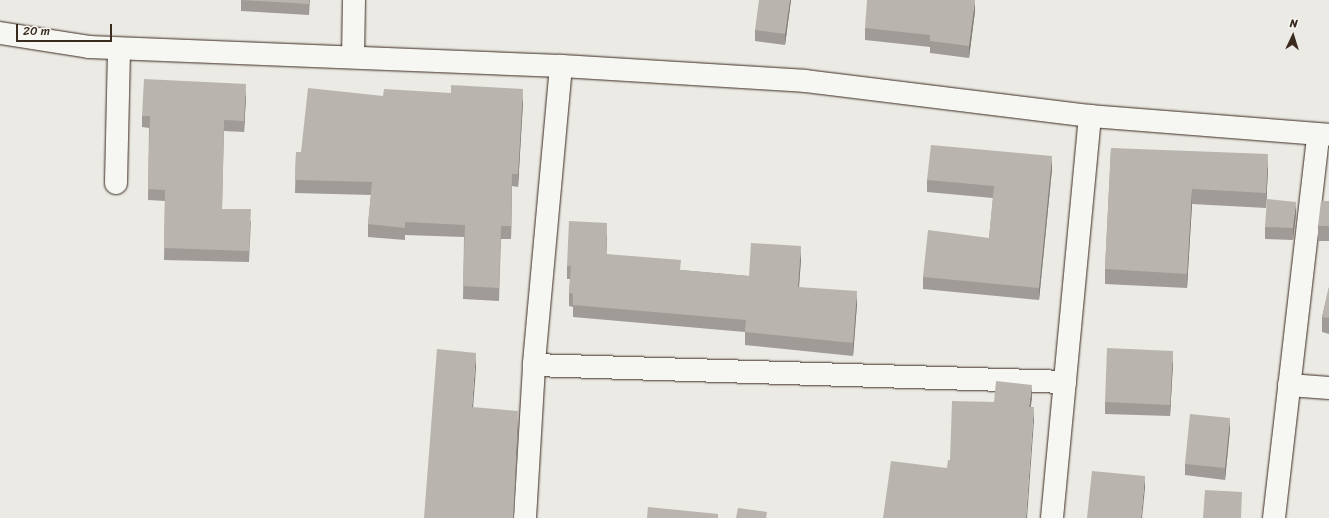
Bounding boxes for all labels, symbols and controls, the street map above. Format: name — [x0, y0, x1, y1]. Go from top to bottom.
text: N — [1289, 14, 1298, 33]
scale bar — [18, 16, 114, 42]
north arrow — [1273, 16, 1313, 56]
text: 20 m — [23, 20, 50, 42]

